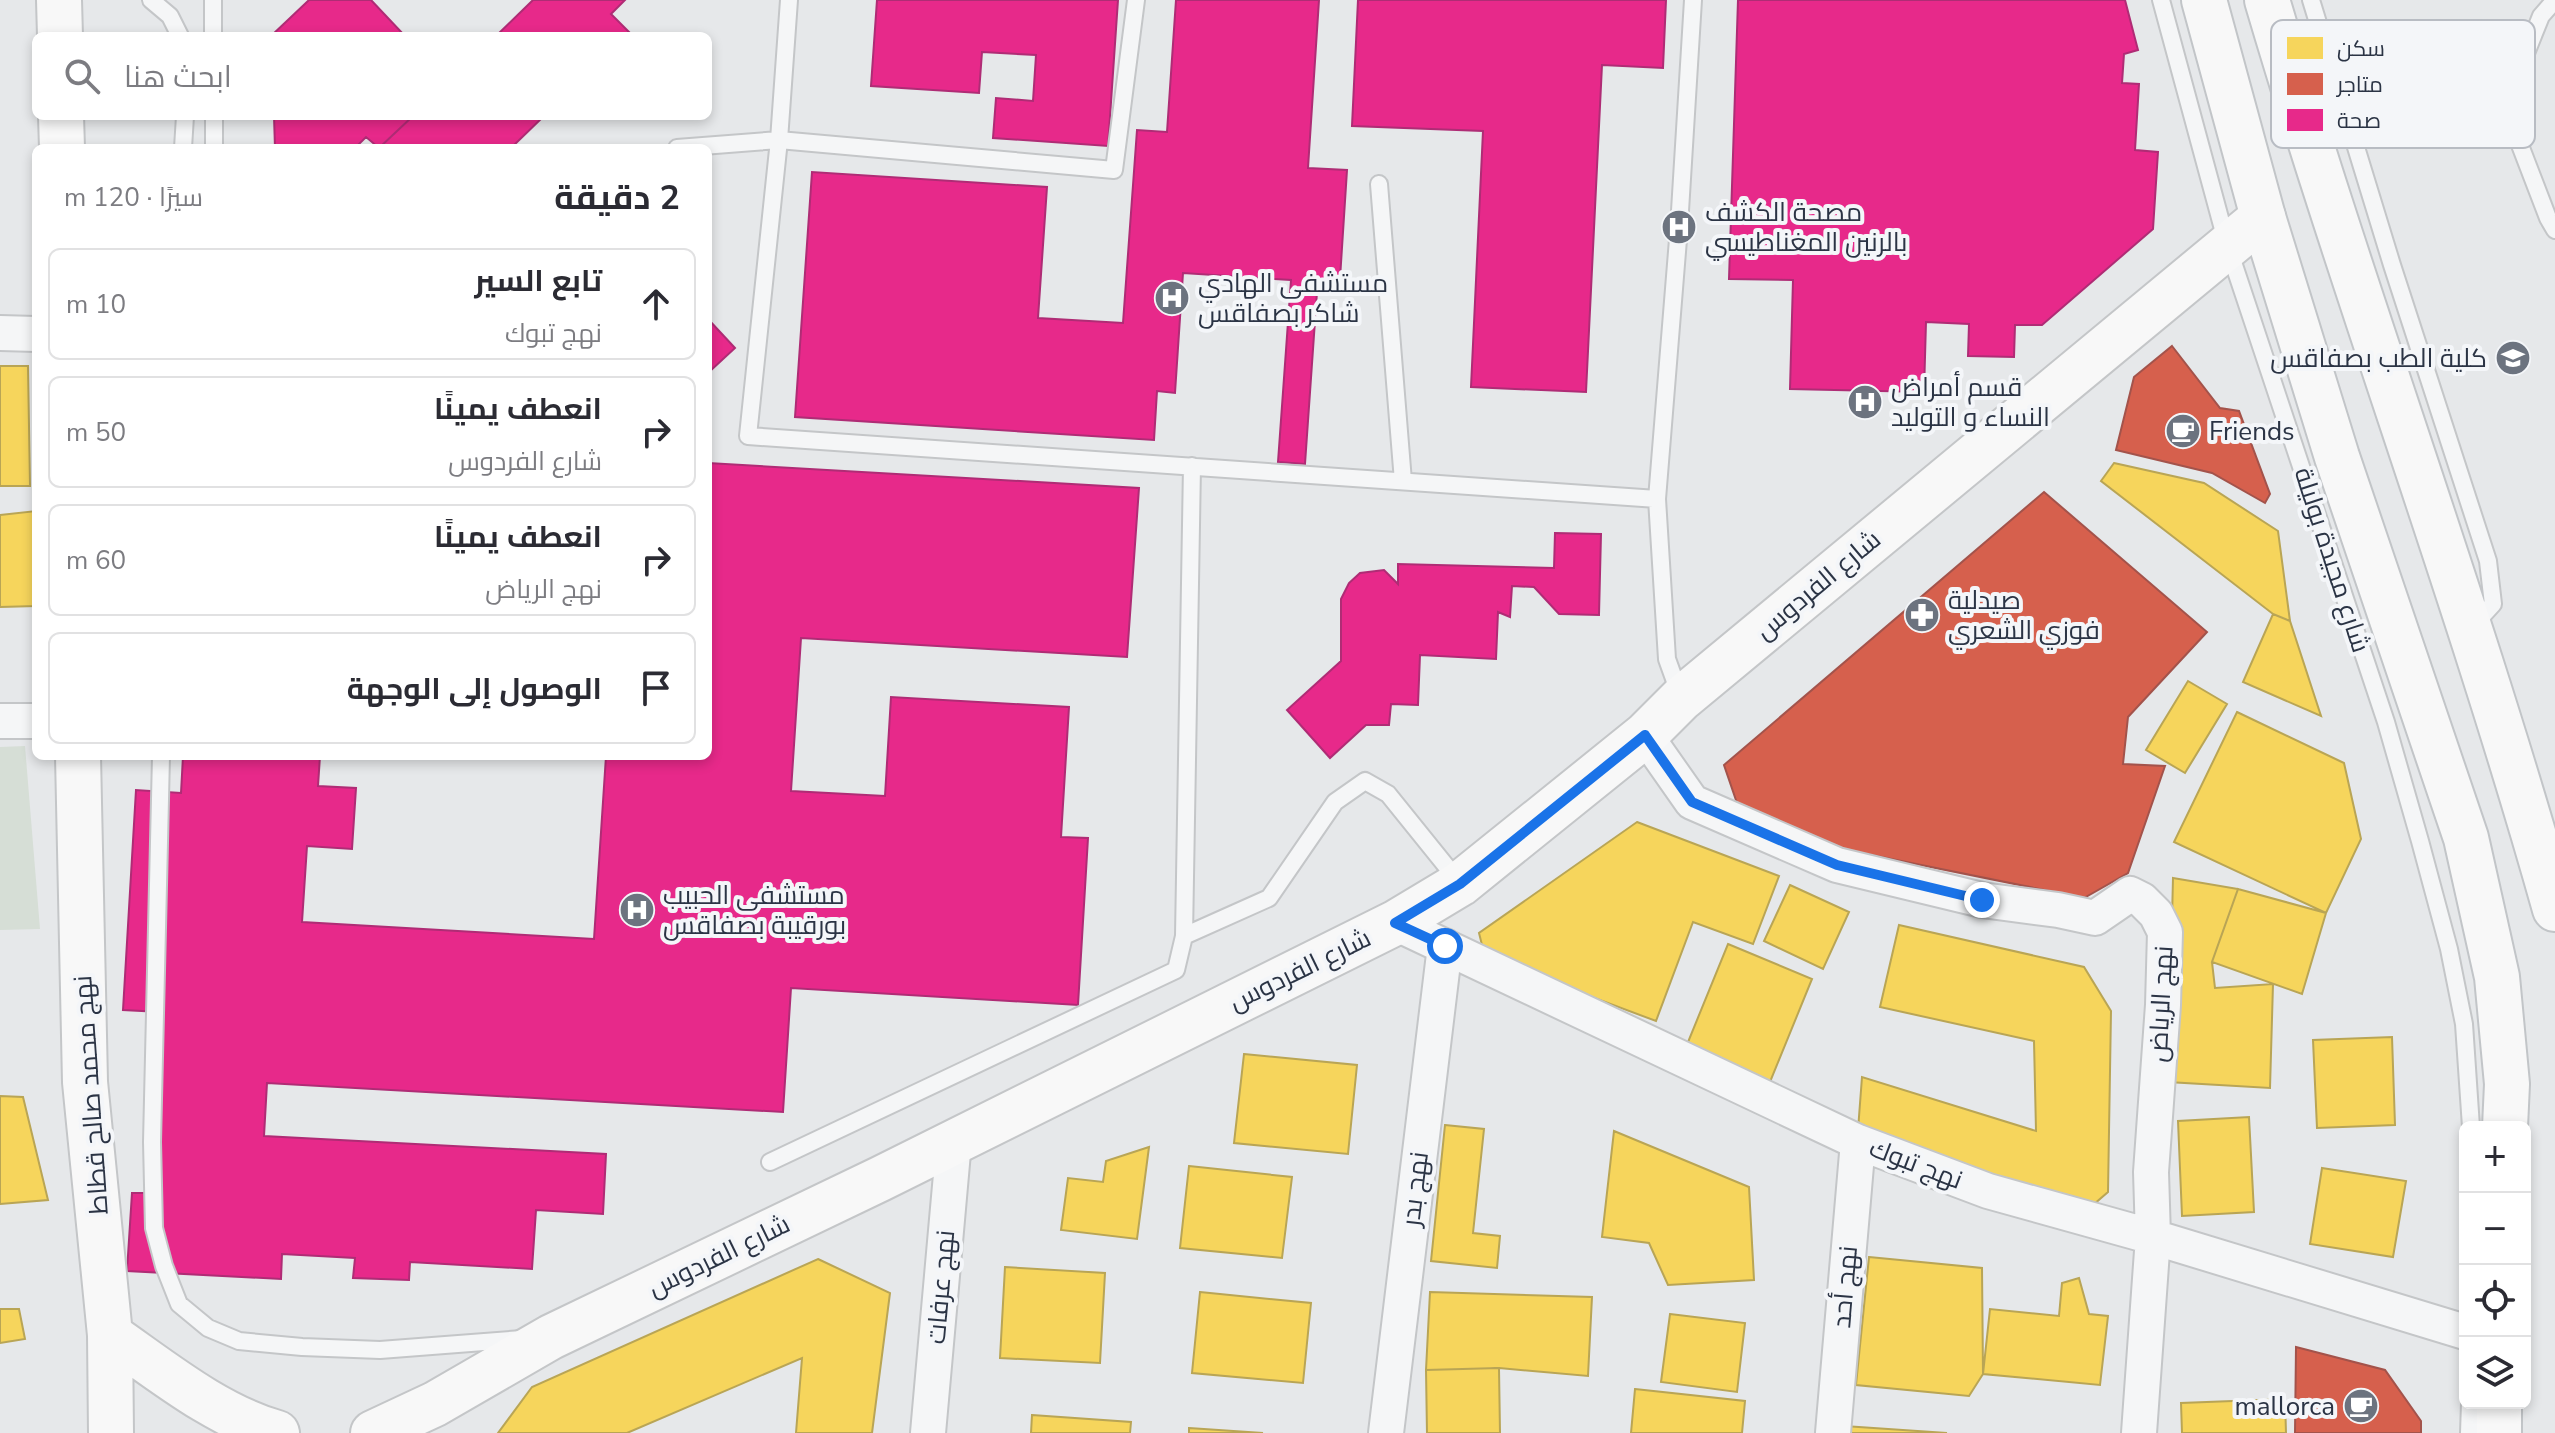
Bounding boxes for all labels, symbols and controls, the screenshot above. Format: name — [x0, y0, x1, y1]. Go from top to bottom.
legend — [2271, 20, 2535, 148]
search box — [32, 32, 712, 120]
text: سكن — [2337, 34, 2385, 64]
icon: search — [60, 54, 104, 98]
text: ابحث هنا — [124, 57, 232, 98]
text: متاجر — [2335, 70, 2383, 100]
text: صحة — [2337, 106, 2381, 136]
text: 2 دقيقة — [554, 175, 680, 221]
text: سيرًا · 120 m — [64, 180, 203, 215]
place label: مصحة الكشف بالرنين المغناطيسي — [1705, 195, 1907, 261]
hospital icon: مصحة الكشف بالرنين المغناطيسي — [1660, 208, 1698, 246]
text: تابع السير — [475, 261, 602, 302]
place label: مستشفى الهادي شاكر بصفاقس — [1198, 266, 1388, 331]
hospital icon: مستشفى الهادي شاكر بصفاقس — [1153, 279, 1191, 317]
icon: ahead — [634, 282, 678, 326]
text: 10 m — [66, 287, 126, 322]
text: نهج تبوك — [505, 316, 602, 351]
school or university icon: كلية الطب بصفاقس — [2494, 339, 2532, 377]
place label: كلية الطب بصفاقس — [2270, 341, 2487, 376]
place label: قسم أمراض النساء و التوليد — [1891, 370, 2050, 435]
hospital icon: قسم أمراض النساء و التوليد — [1846, 383, 1884, 421]
text: انعطف يمينًا — [434, 389, 602, 430]
icon: right — [634, 410, 678, 454]
cafe icon: Friends — [2164, 412, 2202, 450]
place label: Friends — [2209, 414, 2295, 449]
text: 50 m — [66, 415, 126, 450]
text: شارع الفردوس — [448, 444, 602, 479]
street label: شارع مجيدة بوليلة — [2286, 463, 2378, 657]
text: انعطف يمينًا — [434, 517, 602, 558]
street label: شارع الفردوس — [1748, 522, 1888, 648]
icon: right — [634, 538, 678, 582]
text: 60 m — [66, 543, 126, 578]
text: نهج الرياض — [485, 572, 602, 607]
place label: صيدلية فوزي الشعري — [1948, 583, 2100, 650]
pharmacy icon: صيدلية فوزي الشعري — [1903, 596, 1941, 634]
icon: arrive — [634, 666, 678, 710]
text: الوصول إلى الوجهة — [347, 669, 602, 710]
place label: مستشفى الحبيب بورقيبة بصفاقس — [663, 878, 846, 943]
route end — [1964, 882, 2000, 918]
hospital icon: مستشفى الحبيب بورقيبة بصفاقس — [618, 891, 656, 929]
street label: شارع الفردوس — [1223, 921, 1377, 1019]
route start — [1427, 928, 1463, 964]
street label: نهج الرياض — [2140, 945, 2182, 1063]
street label: نهج محمد صالح قطاط — [65, 974, 117, 1216]
map controls — [2459, 1121, 2531, 1409]
button: + — [2459, 1121, 2531, 1193]
street label: نهج تبوك — [1864, 1130, 1968, 1198]
street label: نهج بدر — [1393, 1150, 1437, 1230]
button: − — [2459, 1193, 2531, 1265]
street label: شارع الفردوس — [642, 1207, 796, 1305]
street label: نهج عرفات — [919, 1229, 963, 1345]
street label: نهج أحد — [1824, 1244, 1866, 1330]
button: locate — [2459, 1265, 2531, 1337]
button: layers — [2459, 1337, 2531, 1409]
cafe icon: mallorca — [2342, 1387, 2380, 1425]
place label: mallorca — [2234, 1389, 2335, 1424]

